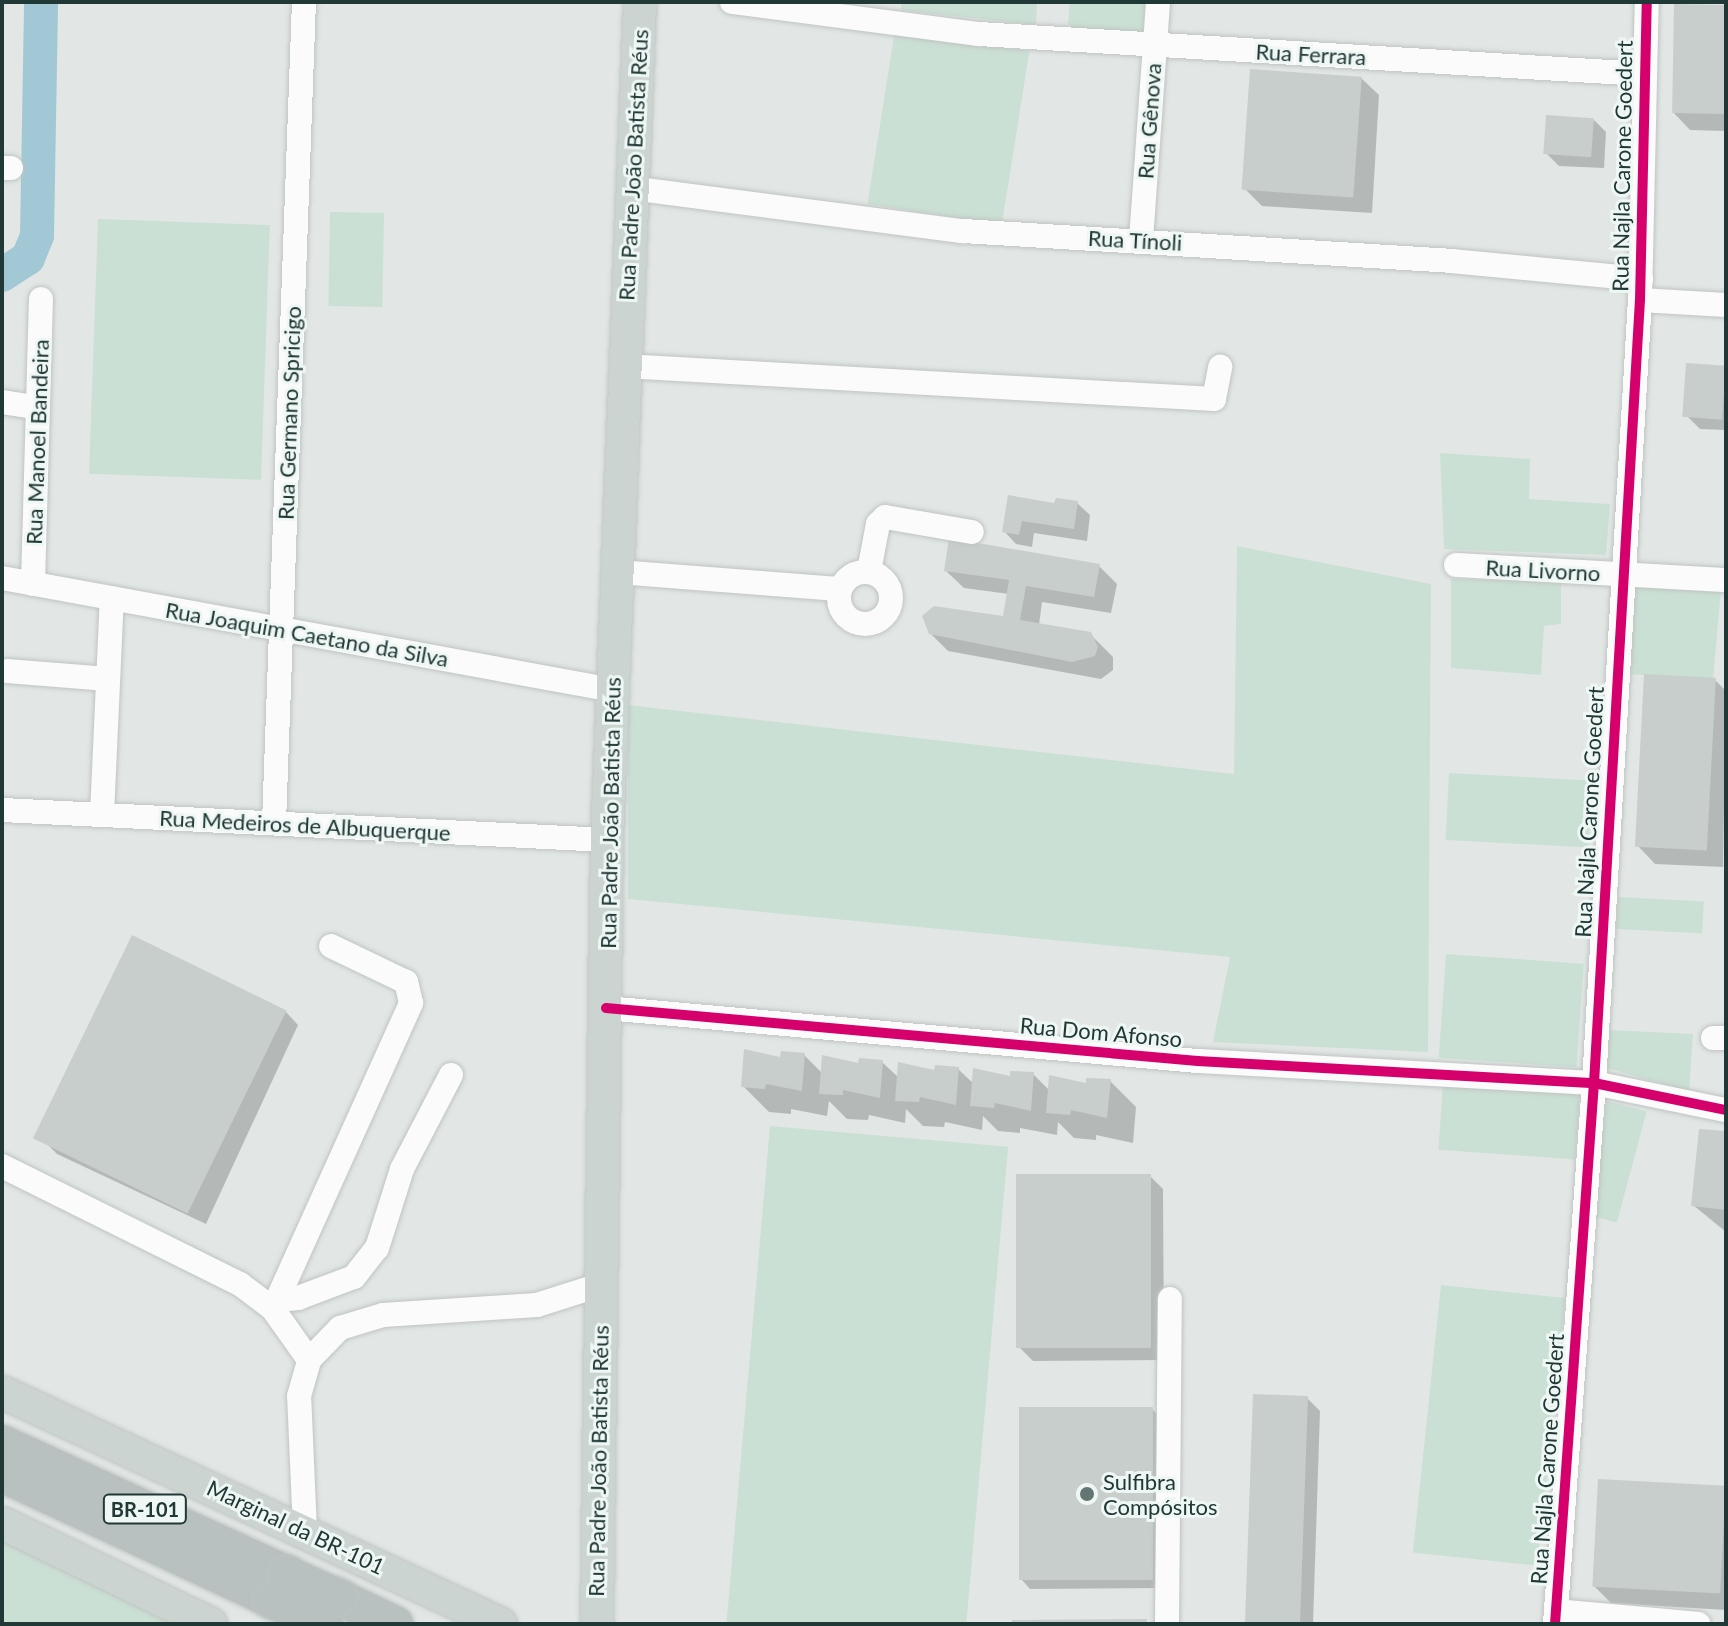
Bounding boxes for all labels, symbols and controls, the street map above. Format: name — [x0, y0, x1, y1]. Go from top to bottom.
street label: Rua Padre João Batista Réus — [613, 28, 653, 302]
street label: Rua Ferrara — [1255, 38, 1367, 70]
street label: Rua Najla Carone Goedert — [1607, 40, 1637, 292]
street label: Rua Gênova — [1132, 62, 1166, 180]
street label: Rua Tínoli — [1087, 224, 1183, 256]
street label: Rua Germano Spricigo — [272, 306, 306, 520]
street label: Rua Manoel Bandeira — [20, 339, 54, 545]
street label: Rua Livorno — [1485, 554, 1601, 586]
street label: Rua Joaquim Caetano da Silva — [163, 596, 451, 672]
street label: Rua Padre João Batista Réus — [594, 677, 626, 949]
street label: Rua Najla Carone Goedert — [1569, 686, 1609, 938]
street label: Rua Medeiros de Albuquerque — [158, 804, 452, 846]
street label: Rua Dom Afonso — [1018, 1012, 1184, 1052]
street label: Rua Padre João Batista Réus — [582, 1325, 614, 1597]
street label: Rua Najla Carone Goedert — [1525, 1333, 1569, 1585]
place label: Sulfibra Compósitos — [1103, 1468, 1217, 1520]
street label: Marginal da BR-101 — [203, 1474, 389, 1580]
marker: Sulfibra Compósitos — [1078, 1485, 1096, 1503]
road number: BR-101 — [101, 1493, 189, 1525]

